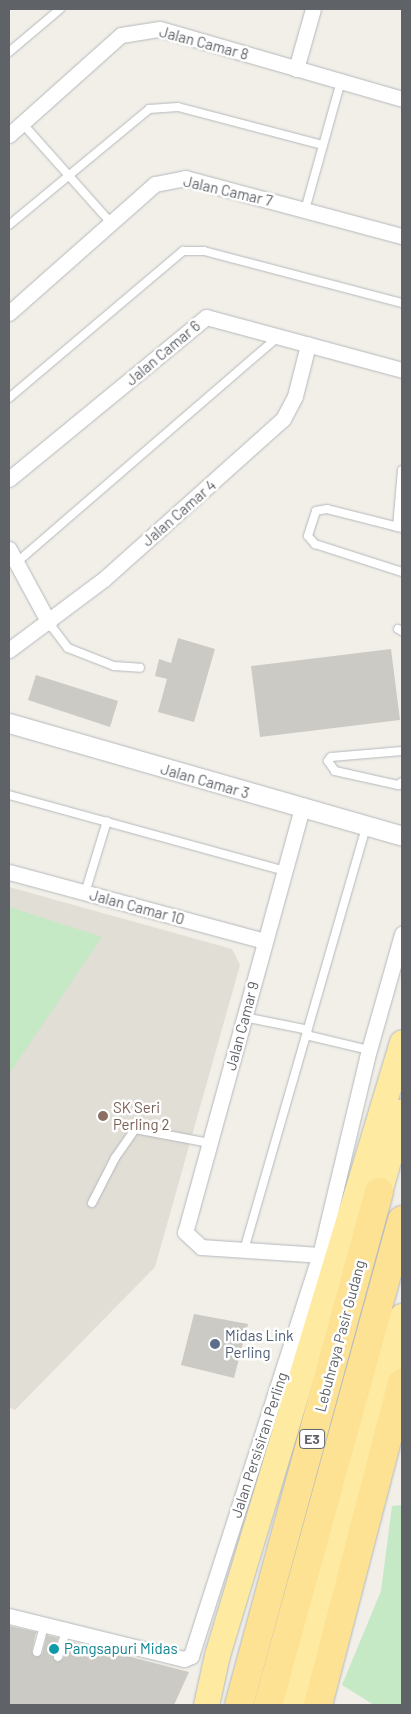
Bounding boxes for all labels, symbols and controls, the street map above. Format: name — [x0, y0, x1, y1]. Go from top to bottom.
street label: Jalan Camar 8 — [157, 22, 251, 64]
street label: Jalan Camar 7 — [182, 172, 274, 210]
street label: Jalan Camar 6 — [122, 317, 204, 389]
street label: Jalan Camar 4 — [138, 476, 220, 550]
street label: Jalan Camar 3 — [159, 760, 251, 802]
street label: Jalan Camar 10 — [88, 886, 186, 928]
street label: Jalan Camar 9 — [221, 979, 263, 1073]
place label: SK Seri Perling 2 — [113, 1098, 169, 1133]
marker: SK Seri Perling 2 — [97, 1110, 109, 1122]
street label: Lebuhraya Pasir Gudang — [311, 1258, 369, 1414]
place label: Midas Link Perling — [225, 1326, 294, 1361]
marker: Midas Link Perling — [209, 1338, 221, 1350]
street label: Jalan Persisiran Perling — [227, 1370, 291, 1520]
road number: E3 — [298, 1428, 326, 1450]
place label: Pangsapuri Midas — [64, 1640, 178, 1658]
marker: Pangsapuri Midas — [48, 1643, 60, 1655]

